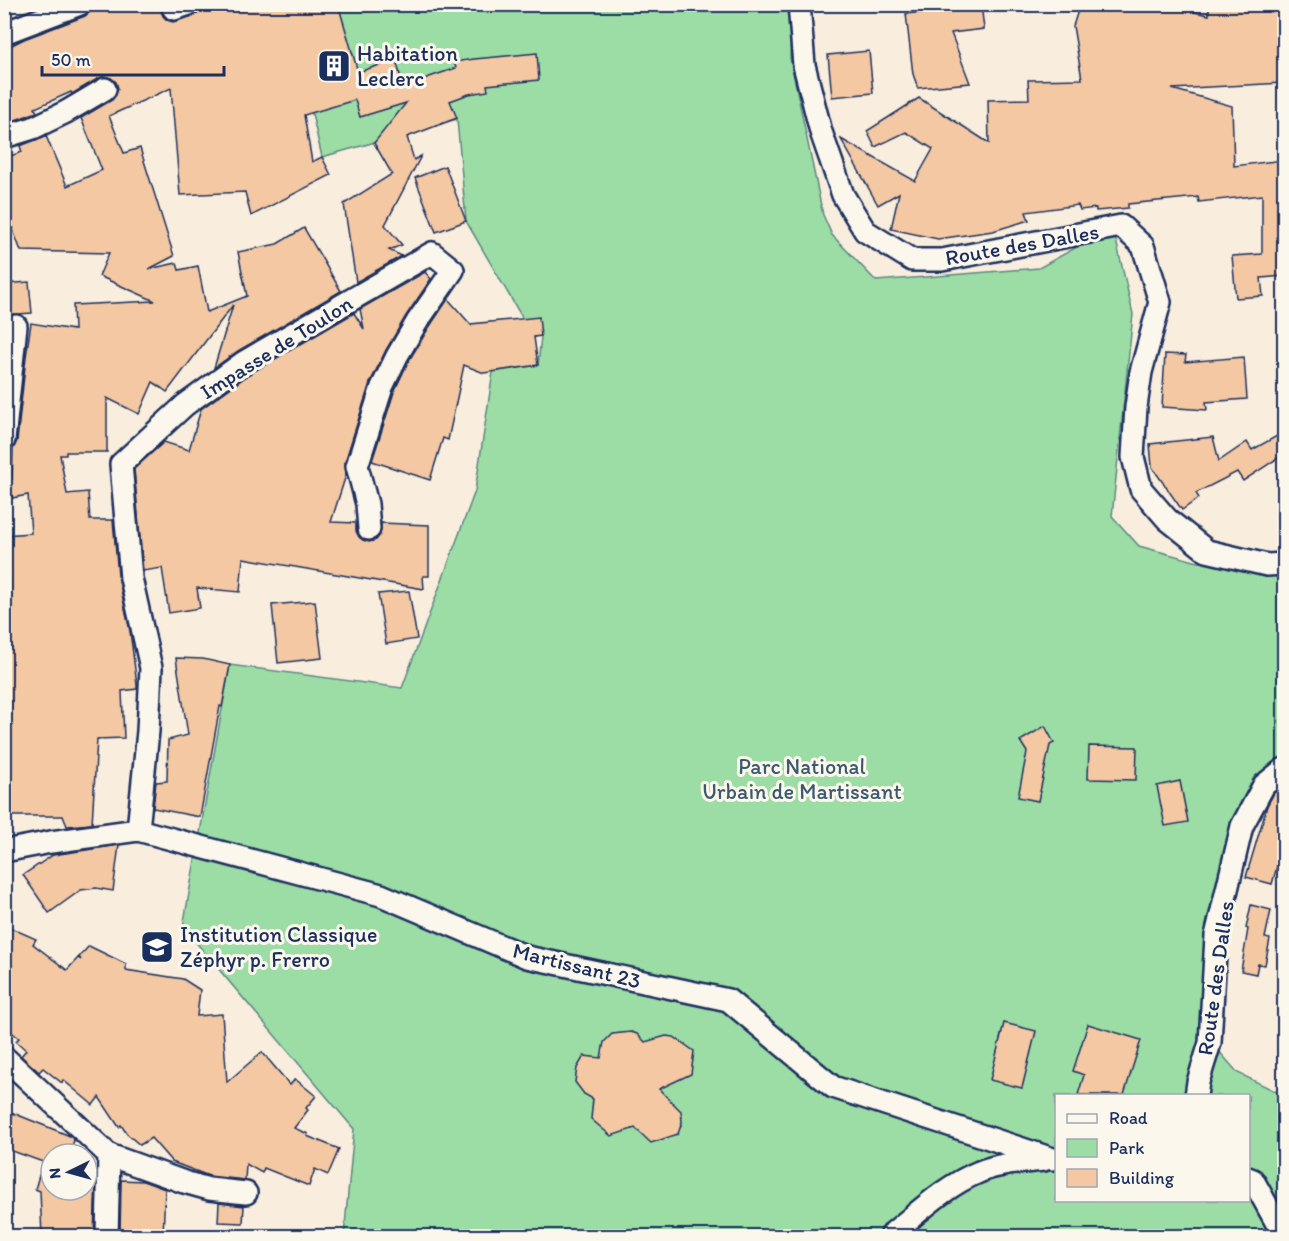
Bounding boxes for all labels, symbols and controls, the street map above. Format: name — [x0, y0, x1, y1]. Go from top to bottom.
scale bar — [42, 39, 224, 77]
place label: Habitation Leclerc — [357, 40, 458, 92]
building icon: Habitation Leclerc — [316, 48, 352, 84]
text: 50 m — [51, 49, 91, 71]
street label: Route des Dalles — [943, 218, 1101, 271]
street label: Impasse de Toulon — [195, 289, 358, 405]
park label: Parc National Urbain de Martissant — [702, 753, 902, 805]
street label: Route des Dalles — [1191, 899, 1240, 1057]
place label: Institution Classique Zéphyr p. Frerro — [180, 921, 377, 973]
school or university icon: Institution Classique Zéphyr p. Frerro — [139, 929, 175, 965]
street label: Martissant 23 — [510, 937, 644, 994]
legend — [1055, 1094, 1250, 1202]
text: Road — [1109, 1107, 1148, 1129]
text: Park — [1109, 1137, 1144, 1159]
north arrow — [39, 1142, 99, 1202]
text: N — [45, 1167, 64, 1179]
text: Building — [1109, 1167, 1175, 1189]

